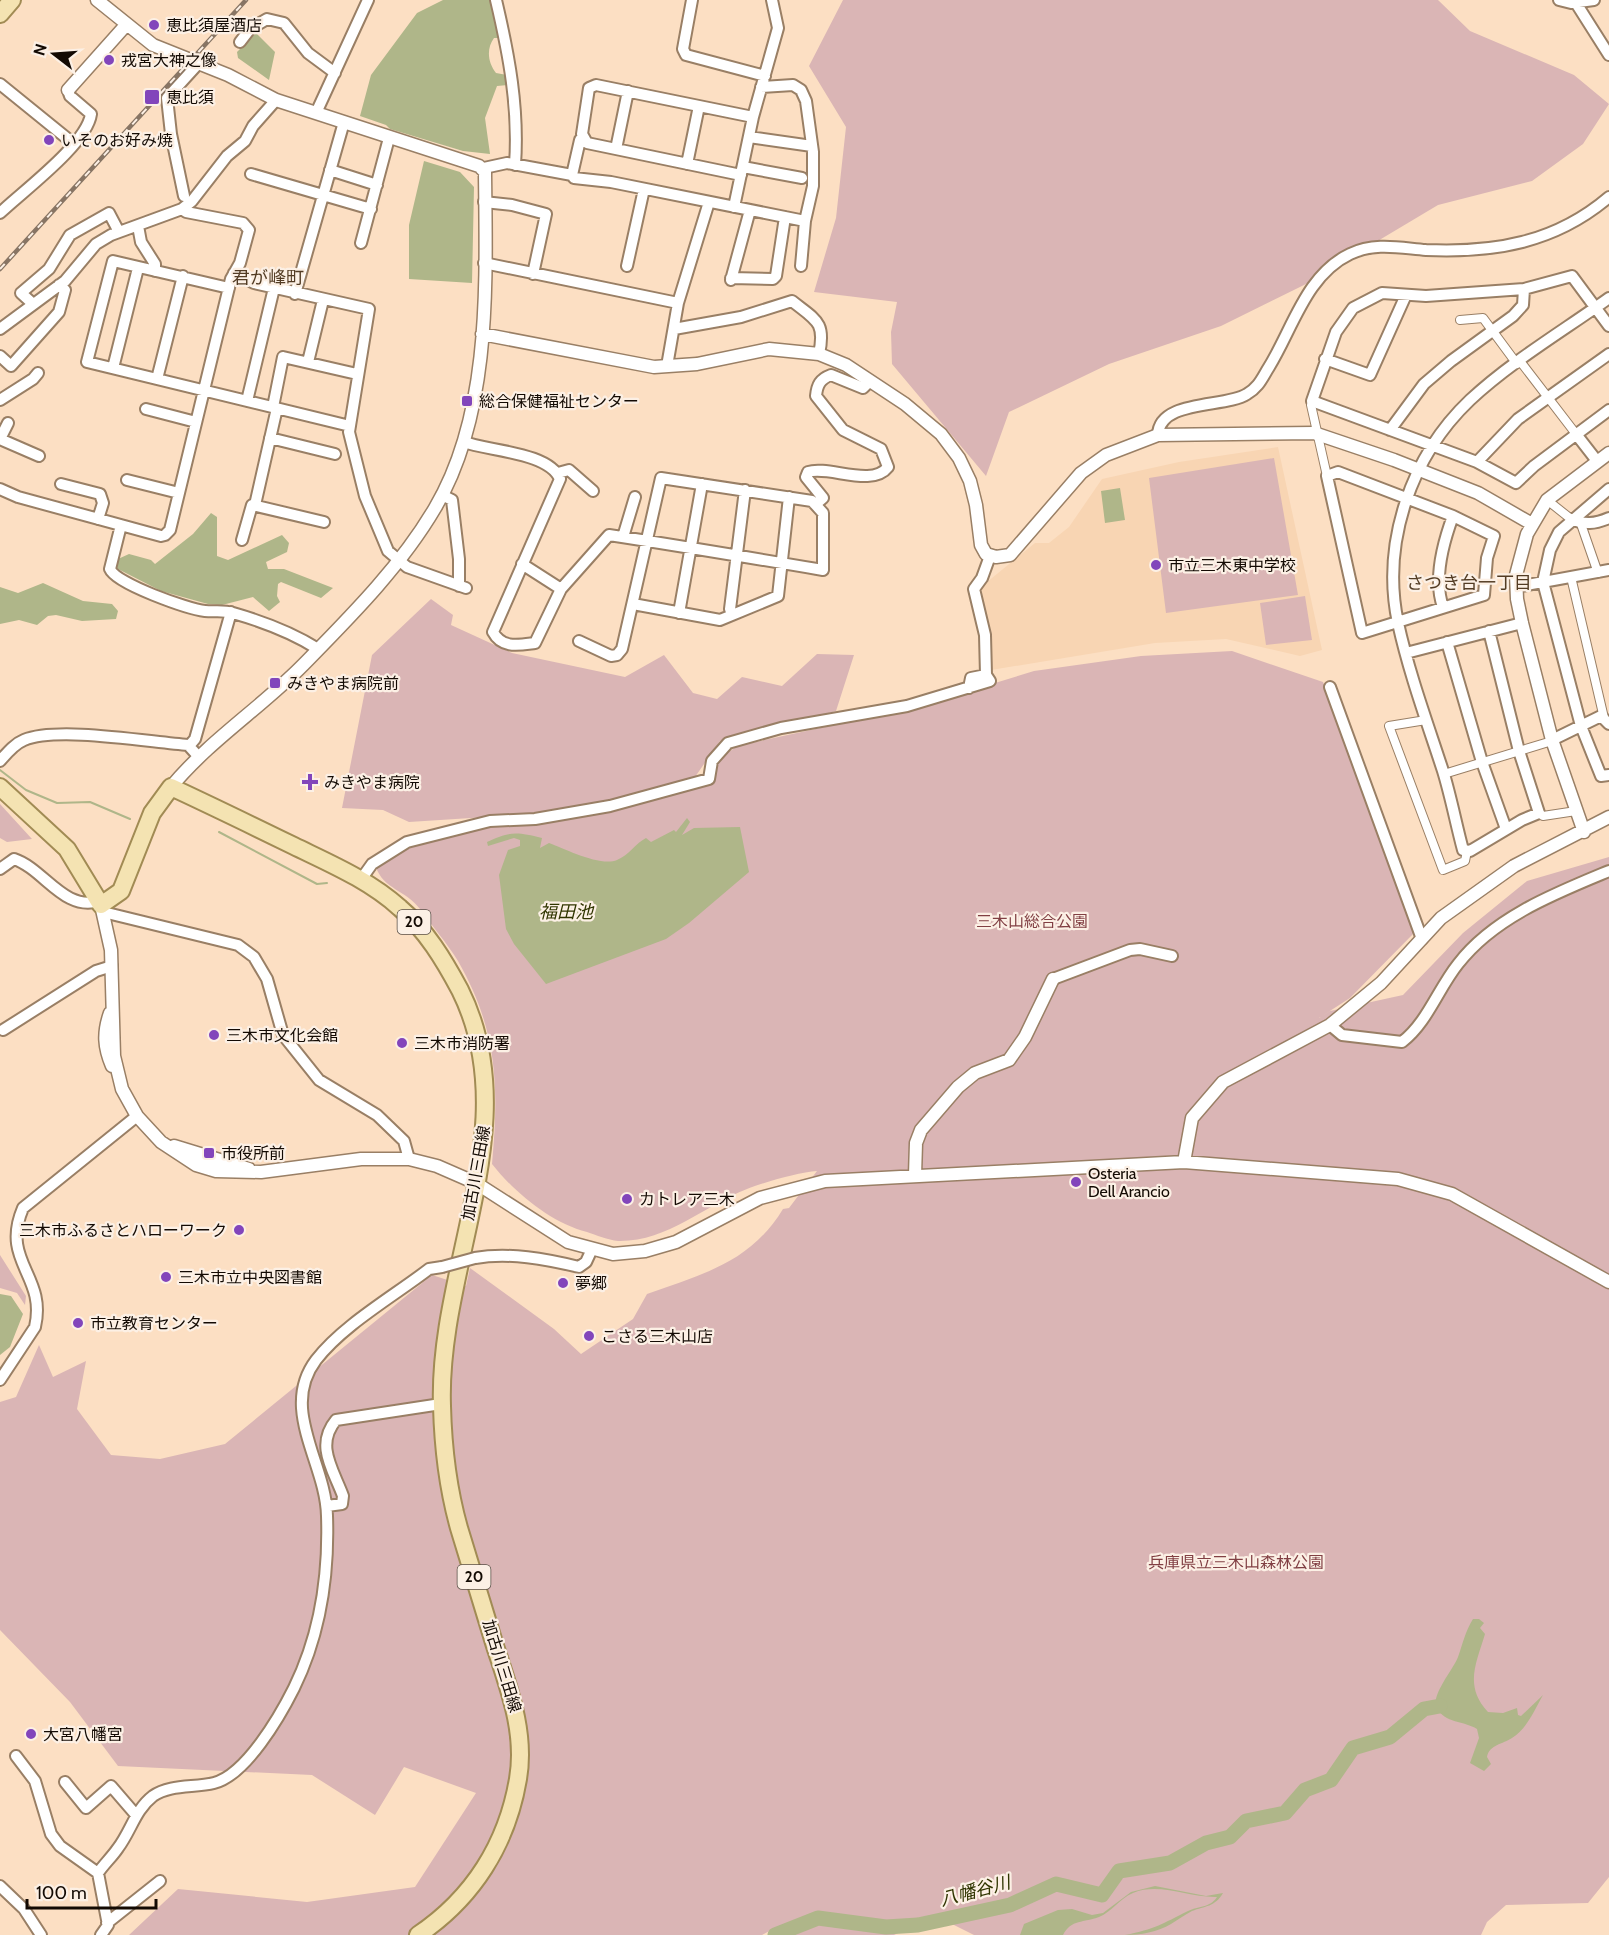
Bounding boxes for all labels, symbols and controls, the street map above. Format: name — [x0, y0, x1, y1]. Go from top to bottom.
place label: 恵比須屋酒店 — [166, 16, 262, 35]
marker: 恵比須屋酒店 — [147, 18, 161, 32]
north arrow — [24, 24, 84, 84]
text: N — [29, 42, 51, 58]
place label: 戎宮大神之像 — [121, 51, 217, 70]
marker: 戎宮大神之像 — [102, 53, 116, 67]
marker: 恵比須 — [143, 88, 161, 106]
place label: 恵比須 — [166, 88, 214, 107]
place label: いそのお好み焼 — [61, 131, 173, 150]
marker: いそのお好み焼 — [42, 133, 56, 147]
district label: 君が峰町 — [232, 267, 304, 289]
place label: 総合保健福祉センター — [479, 392, 639, 411]
marker: 総合保健福祉センター — [460, 394, 474, 408]
place label: 市立三木東中学校 — [1168, 556, 1296, 575]
marker: 市立三木東中学校 — [1149, 558, 1163, 572]
district label: さつき台一丁目 — [1406, 572, 1532, 594]
place label: みきやま病院前 — [287, 674, 399, 693]
marker: みきやま病院前 — [268, 676, 282, 690]
marker: みきやま病院 — [301, 773, 319, 791]
place label: みきやま病院 — [324, 773, 420, 792]
water label: 福田池 — [539, 901, 595, 923]
road number: 20 — [398, 910, 430, 934]
park label: 三木山総合公園 — [976, 912, 1088, 931]
place label: 三木市文化会館 — [226, 1026, 338, 1045]
marker: 三木市文化会館 — [207, 1028, 221, 1042]
place label: 三木市消防署 — [414, 1034, 510, 1053]
marker: 三木市消防署 — [395, 1036, 409, 1050]
street label: 加古川三田線 — [458, 1124, 494, 1222]
place label: 市役所前 — [221, 1144, 285, 1163]
marker: 市役所前 — [202, 1146, 216, 1160]
place label: Osteria Dell Arancio — [1088, 1164, 1170, 1201]
marker: Osteria Dell Arancio — [1069, 1175, 1083, 1189]
place label: カトレア三木 — [639, 1190, 735, 1209]
marker: カトレア三木 — [620, 1192, 634, 1206]
place label: 三木市ふるさとハローワーク — [19, 1221, 227, 1240]
marker: 三木市ふるさとハローワーク — [232, 1223, 246, 1237]
place label: 三木市立中央図書館 — [178, 1268, 322, 1287]
marker: 三木市立中央図書館 — [159, 1270, 173, 1284]
place label: 夢郷 — [575, 1274, 607, 1293]
marker: 夢郷 — [556, 1276, 570, 1290]
place label: 市立教育センター — [90, 1314, 218, 1333]
marker: 市立教育センター — [71, 1316, 85, 1330]
place label: こさる三木山店 — [601, 1327, 713, 1346]
marker: こさる三木山店 — [582, 1329, 596, 1343]
park label: 兵庫県立三木山森林公園 — [1148, 1553, 1324, 1572]
road number: 20 — [458, 1565, 490, 1589]
street label: 加古川三田線 — [479, 1617, 525, 1715]
place label: 大宮八幡宮 — [43, 1725, 123, 1744]
marker: 大宮八幡宮 — [24, 1727, 38, 1741]
water label: 八幡谷川 — [937, 1871, 1015, 1911]
scale bar — [27, 1872, 156, 1910]
text: 100 m — [36, 1882, 87, 1904]

